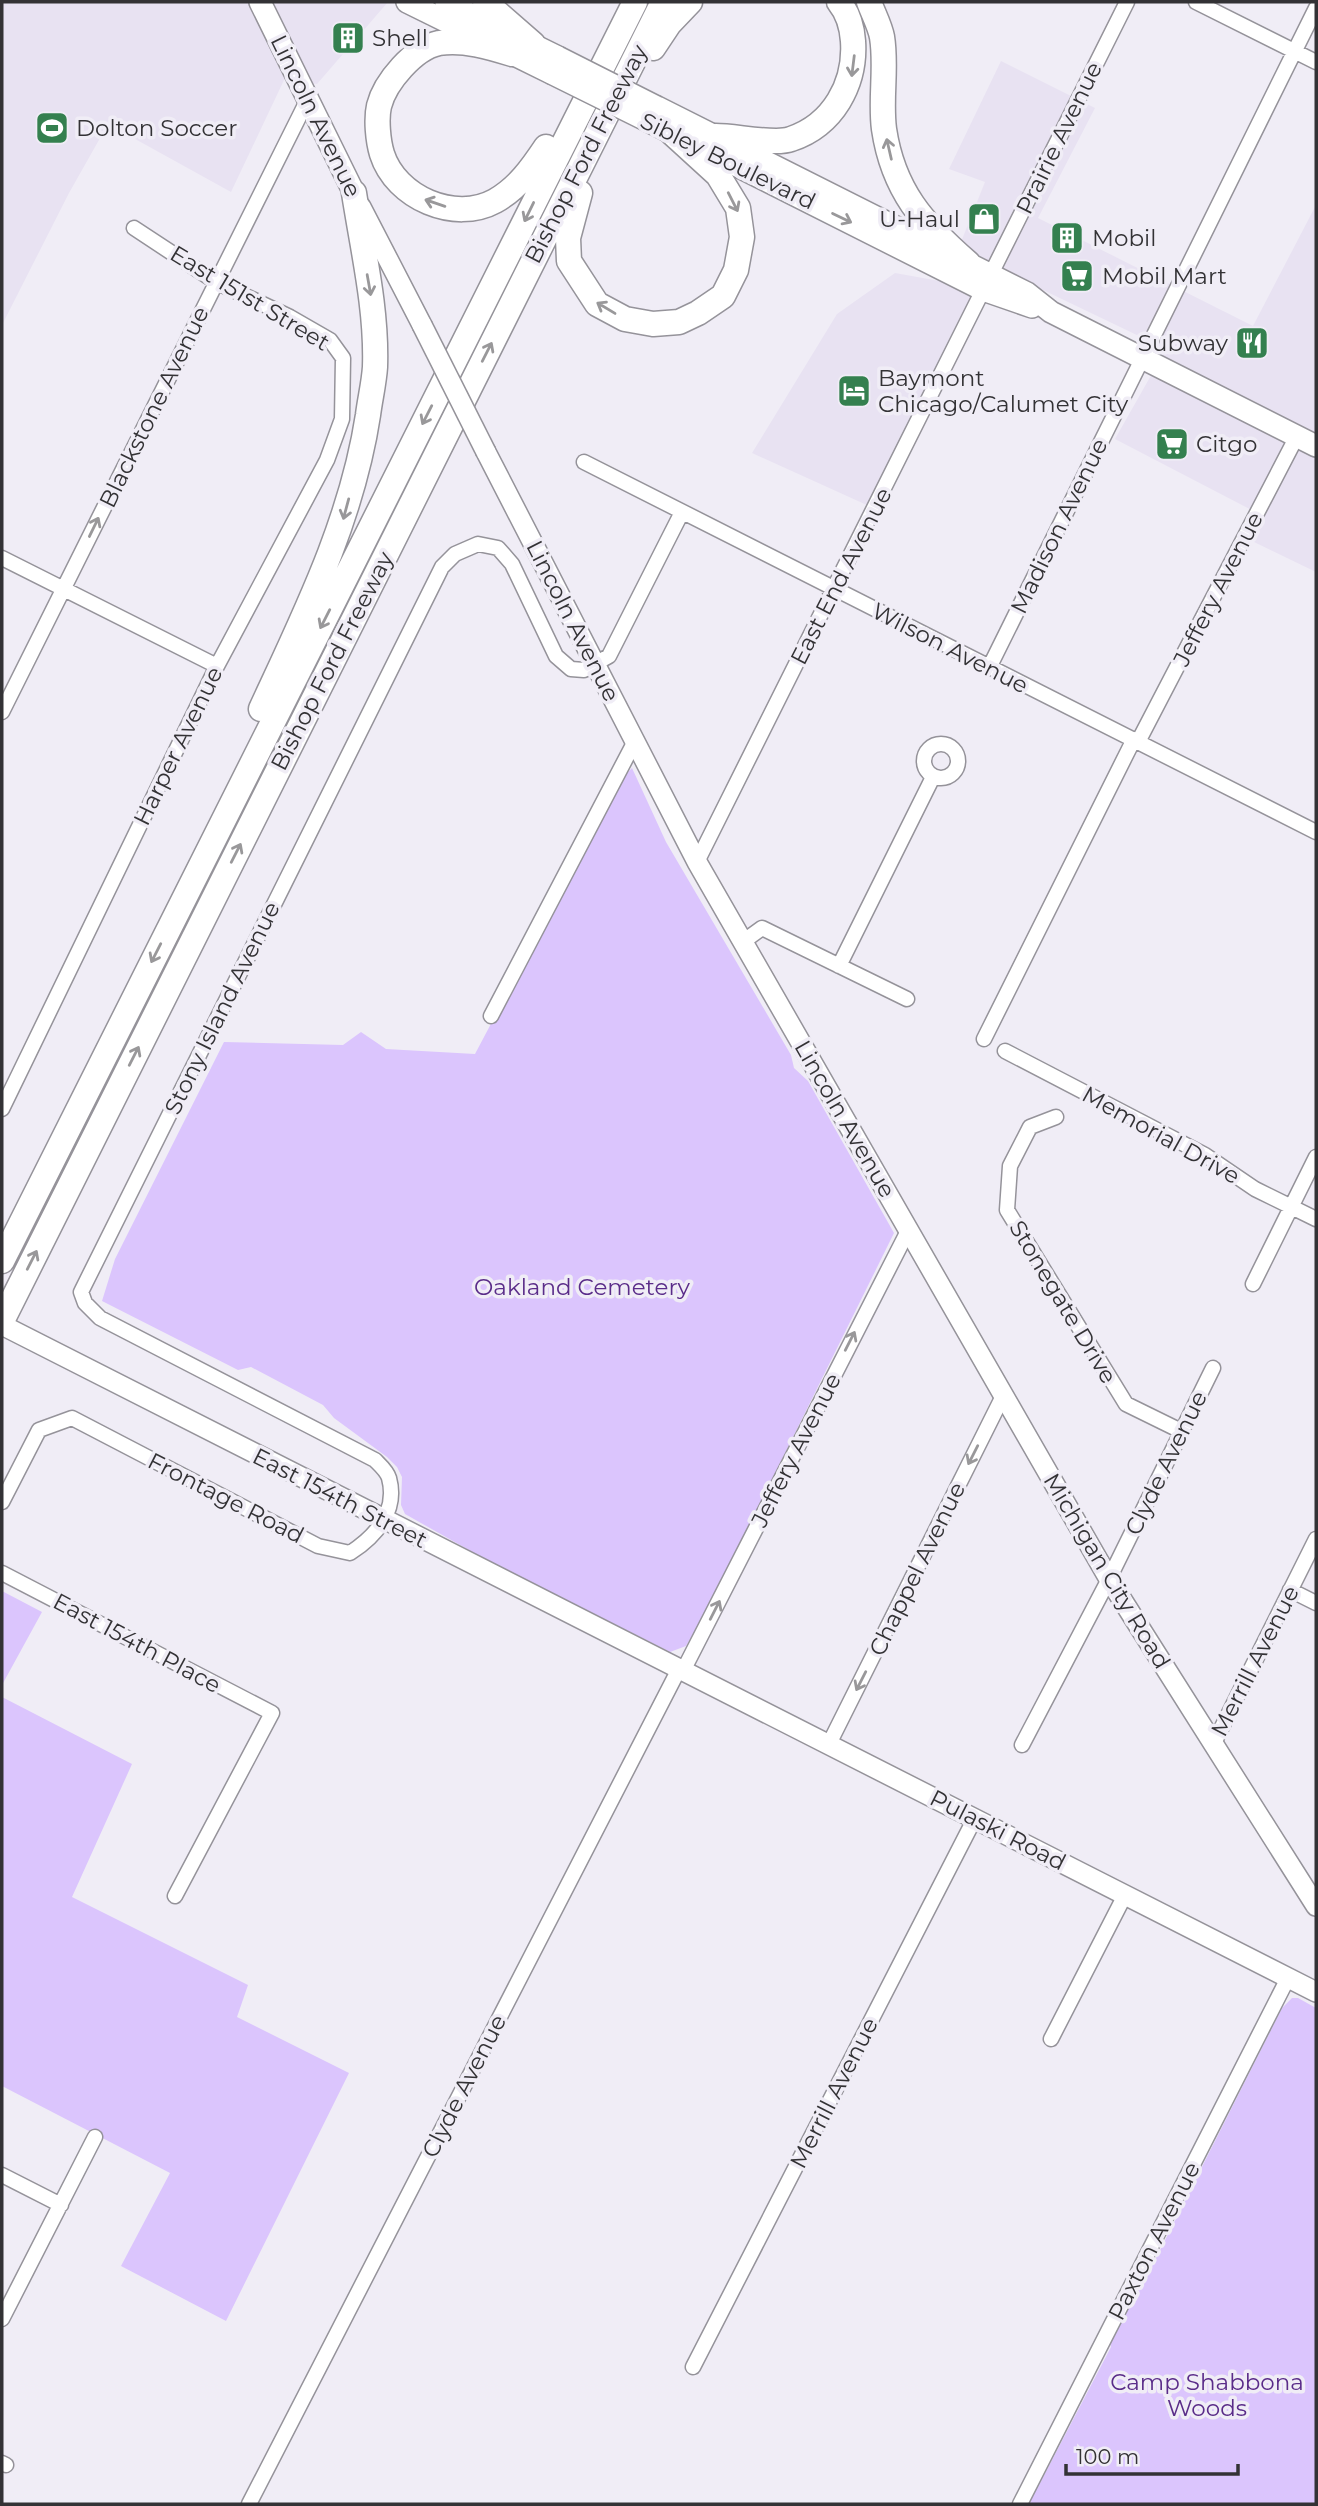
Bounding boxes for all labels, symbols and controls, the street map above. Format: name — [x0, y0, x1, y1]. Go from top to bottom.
building icon: Shell — [329, 19, 367, 57]
place label: Shell — [372, 24, 428, 52]
street label: Lincoln Avenue — [265, 30, 367, 202]
street label: Bishop Ford Freeway — [519, 40, 654, 268]
one-way arrow — [846, 54, 859, 77]
street label: Prairie Avenue — [1010, 57, 1108, 219]
street label: Sibley Boulevard — [636, 106, 820, 216]
sports icon: Dolton Soccer — [33, 109, 71, 147]
place label: Dolton Soccer — [76, 114, 237, 142]
one-way arrow — [881, 138, 895, 161]
one-way arrow — [727, 191, 740, 212]
one-way arrow — [424, 196, 446, 208]
shop icon: U-Haul — [965, 200, 1003, 238]
one-way arrow — [521, 201, 535, 222]
place label: U-Haul — [879, 205, 960, 233]
one-way arrow — [831, 211, 852, 225]
building icon: Mobil — [1048, 219, 1086, 257]
place label: Mobil — [1092, 224, 1156, 252]
street label: East 151st Street — [165, 239, 335, 357]
supermarket icon: Mobil Mart — [1058, 257, 1096, 295]
place label: Mobil Mart — [1102, 262, 1227, 290]
one-way arrow — [363, 273, 377, 296]
one-way arrow — [596, 301, 616, 315]
street label: Blackstone Avenue — [93, 302, 215, 512]
restaurant icon: Subway — [1233, 324, 1271, 362]
place label: Subway — [1138, 329, 1229, 357]
one-way arrow — [480, 342, 494, 363]
place label: Baymont Chicago/Calumet City — [878, 364, 1129, 418]
hotel icon: Baymont Chicago/Calumet City — [835, 372, 873, 410]
one-way arrow — [419, 404, 433, 425]
supermarket icon: Citgo — [1153, 425, 1191, 463]
place label: Citgo — [1196, 430, 1257, 458]
street label: Madison Avenue — [1004, 434, 1114, 618]
street label: East End Avenue — [784, 483, 898, 669]
one-way arrow — [339, 497, 352, 520]
street label: Jeffery Avenue — [1167, 507, 1269, 672]
one-way arrow — [87, 517, 101, 538]
street label: Lincoln Avenue — [520, 536, 626, 706]
street label: Bishop Ford Freeway — [265, 547, 400, 775]
street label: Wilson Avenue — [867, 597, 1033, 699]
one-way arrow — [317, 608, 331, 629]
street label: Harper Avenue — [128, 662, 228, 830]
one-way arrow — [229, 843, 243, 864]
street label: Stony Island Avenue — [158, 897, 286, 1119]
one-way arrow — [149, 942, 163, 963]
street label: Lincoln Avenue — [789, 1035, 901, 1203]
one-way arrow — [128, 1046, 142, 1067]
street label: Memorial Drive — [1077, 1080, 1245, 1190]
street label: Stonegate Drive — [1003, 1215, 1123, 1389]
one-way arrow — [26, 1250, 40, 1271]
park label: Oakland Cemetery — [474, 1273, 690, 1301]
one-way arrow — [844, 1331, 858, 1352]
street label: Jeffery Avenue — [745, 1368, 847, 1533]
street label: Clyde Avenue — [1119, 1386, 1213, 1540]
street label: East 154th Street — [248, 1442, 432, 1554]
one-way arrow — [966, 1444, 980, 1465]
street label: Frontage Road — [143, 1447, 309, 1549]
street label: Michigan City Road — [1038, 1468, 1176, 1674]
street label: Chappel Avenue — [863, 1478, 971, 1660]
street label: Merrill Avenue — [1205, 1581, 1305, 1741]
street label: East 154th Place — [48, 1587, 226, 1699]
one-way arrow — [709, 1600, 722, 1621]
one-way arrow — [854, 1670, 868, 1690]
street label: Pulaski Road — [925, 1784, 1071, 1876]
street label: Clyde Avenue — [416, 2010, 512, 2162]
street label: Merrill Avenue — [784, 2013, 884, 2173]
street label: Paxton Avenue — [1102, 2157, 1206, 2325]
park label: Camp Shabbona Woods — [1110, 2368, 1304, 2422]
scale bar — [1066, 2432, 1238, 2476]
text: 100 m — [1076, 2444, 1139, 2469]

